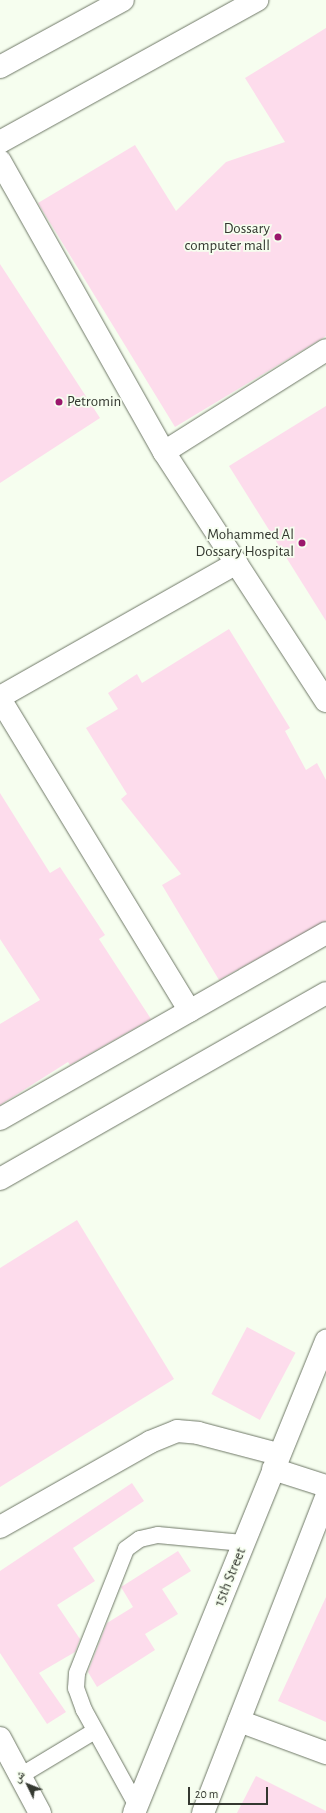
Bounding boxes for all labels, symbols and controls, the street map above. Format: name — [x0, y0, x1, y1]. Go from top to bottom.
place label: Dossary computer mall — [185, 219, 270, 254]
marker: Dossary computer mall — [273, 232, 283, 242]
place label: Petromin — [67, 393, 121, 411]
marker: Petromin — [54, 397, 64, 407]
place label: Mohammed Al Dossary Hospital — [196, 525, 294, 560]
marker: Mohammed Al Dossary Hospital — [297, 538, 307, 548]
street label: 15th Street — [210, 1545, 250, 1609]
north arrow — [8, 1765, 48, 1805]
text: ش — [11, 1768, 27, 1784]
scale bar — [190, 1779, 270, 1805]
text: 20 m — [195, 1788, 218, 1800]

